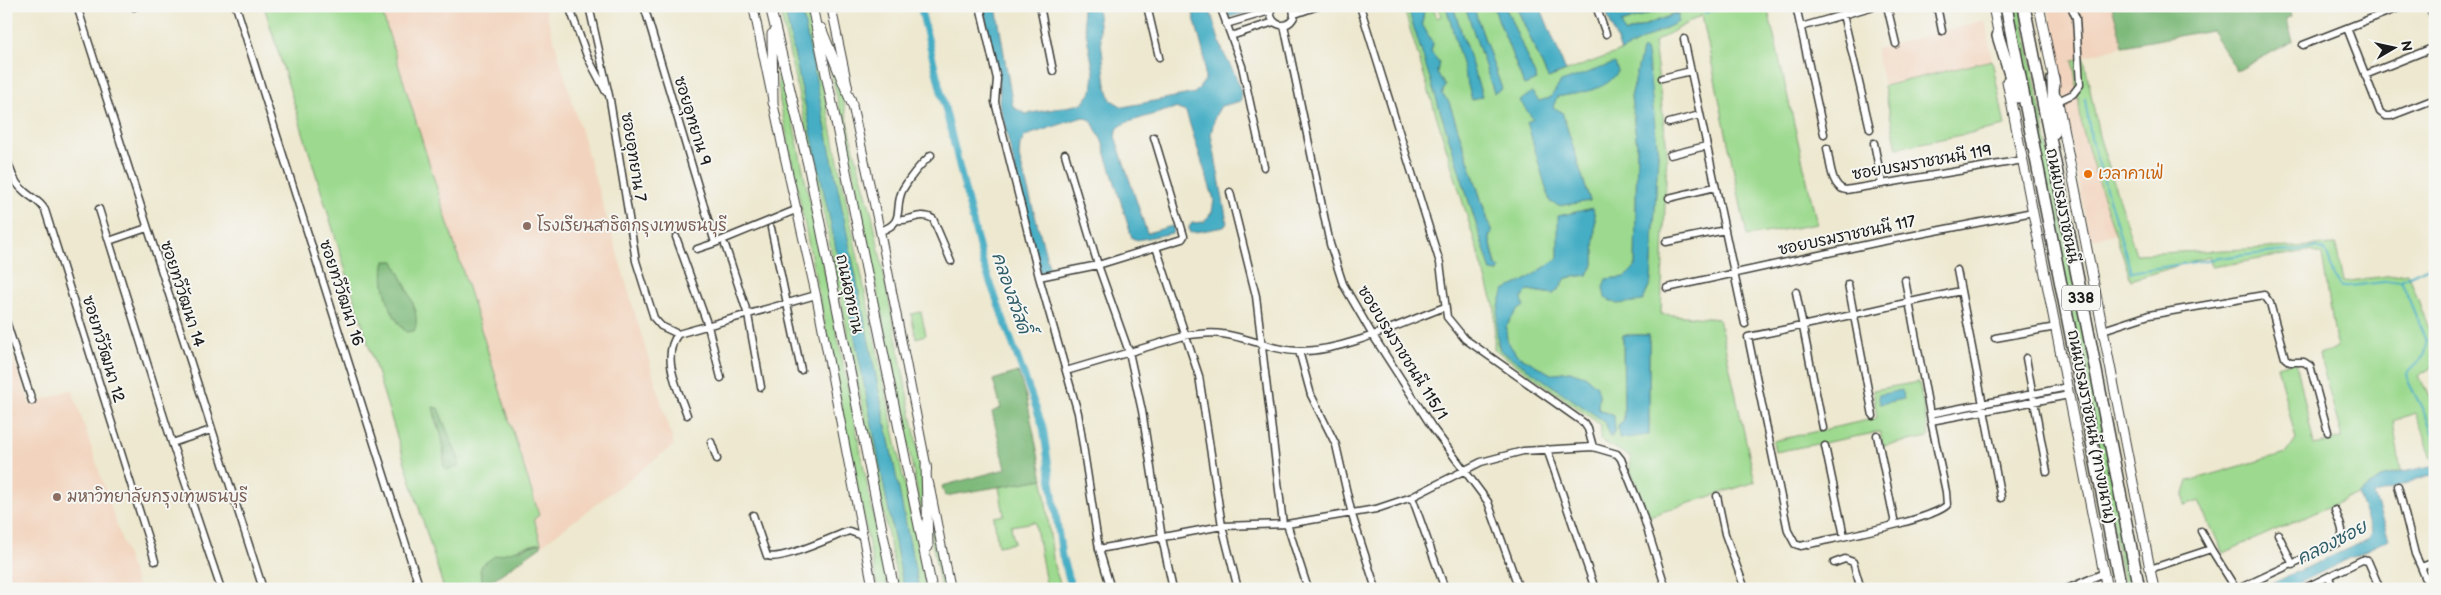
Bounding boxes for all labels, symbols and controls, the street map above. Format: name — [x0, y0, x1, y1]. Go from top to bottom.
north arrow — [2368, 22, 2418, 72]
text: N — [2397, 40, 2416, 53]
street label: ซอยอุทยาน 9 — [668, 74, 715, 168]
street label: ซอยอุทยาน 7 — [615, 111, 649, 203]
street label: ซอยบรมราชชนนี 119 — [1850, 139, 1993, 185]
street label: ถนนบรมราชชนนี — [2042, 147, 2084, 265]
place label: เวลาคาเฟ่ — [2098, 162, 2164, 184]
marker: เวลาคาเฟ่ — [2082, 168, 2094, 180]
street label: ซอยบรมราชชนนี 117 — [1776, 210, 1918, 260]
place label: โรงเรียนสาธิตกรุงเทพธนบุรี — [537, 214, 727, 238]
marker: โรงเรียนสาธิตกรุงเทพธนบุรี — [521, 220, 533, 232]
street label: ซอยทวีวัฒนา 16 — [315, 237, 369, 349]
street label: ซอยทวีวัฒนา 14 — [156, 238, 210, 350]
water label: คลองสวัสดิ์ — [987, 248, 1042, 342]
street label: ถนนอุทยาน — [829, 253, 867, 336]
street label: ซอยบรมราชชนนี 115/1 — [1353, 281, 1453, 424]
road number: 338 — [2062, 286, 2100, 310]
street label: ซอยทวีวัฒนา 12 — [78, 293, 130, 405]
street label: ถนนบรมราชชนนี (ทางขนาน) — [2063, 328, 2121, 526]
place label: มหาวิทยาลัยกรุงเทพธนบุรี — [67, 486, 248, 509]
marker: มหาวิทยาลัยกรุงเทพธนบุรี — [51, 491, 63, 503]
water label: คลองซอย — [2293, 516, 2372, 570]

